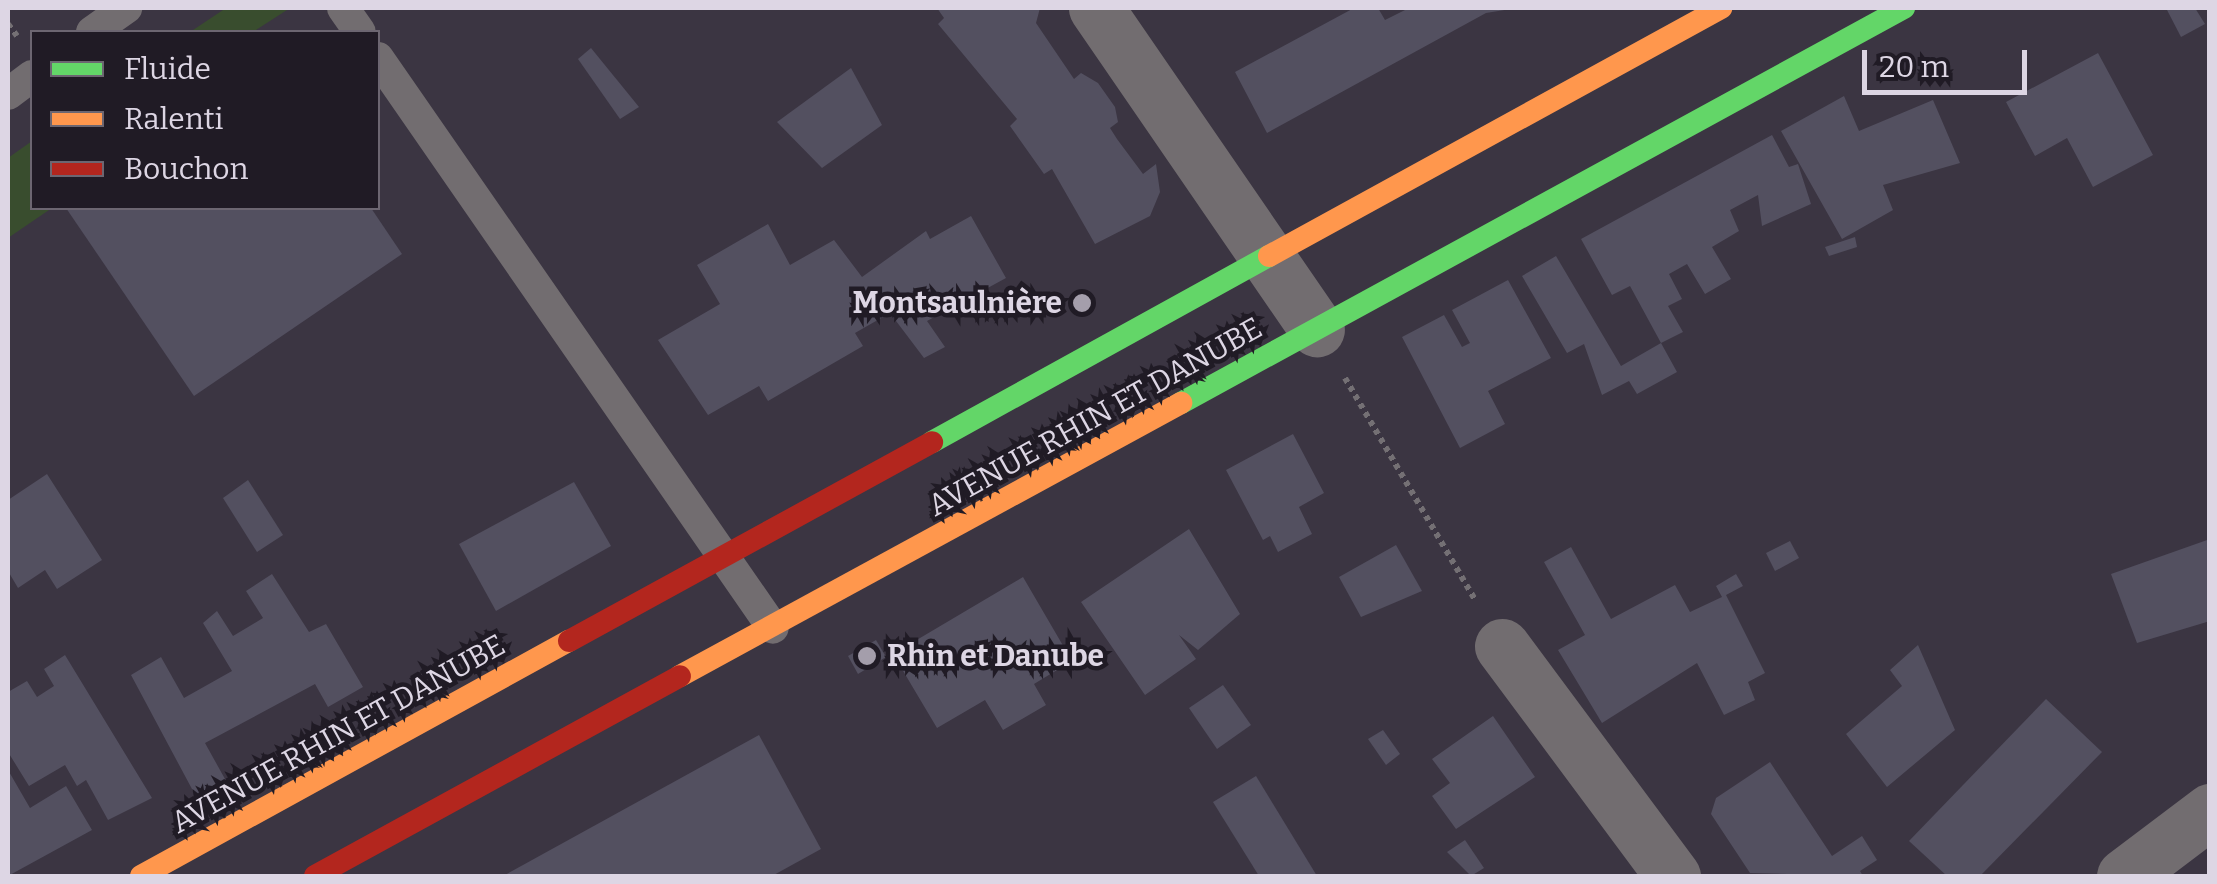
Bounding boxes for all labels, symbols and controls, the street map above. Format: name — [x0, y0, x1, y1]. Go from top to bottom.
legend — [30, 30, 380, 210]
scale bar — [1867, 30, 2032, 92]
text: 20 m — [1879, 49, 1949, 85]
text: Fluide — [124, 51, 211, 87]
text: Ralenti — [124, 101, 224, 137]
text: Bouchon — [124, 151, 249, 187]
place label: Montsaulnière — [853, 285, 1062, 321]
marker: Montsaulnière — [1071, 292, 1093, 314]
street label: AVENUE RHIN ET DANUBE — [922, 310, 1268, 524]
street label: AVENUE RHIN ET DANUBE — [165, 627, 511, 841]
place label: Rhin et Danube — [887, 638, 1104, 674]
marker: Rhin et Danube — [856, 645, 878, 667]

